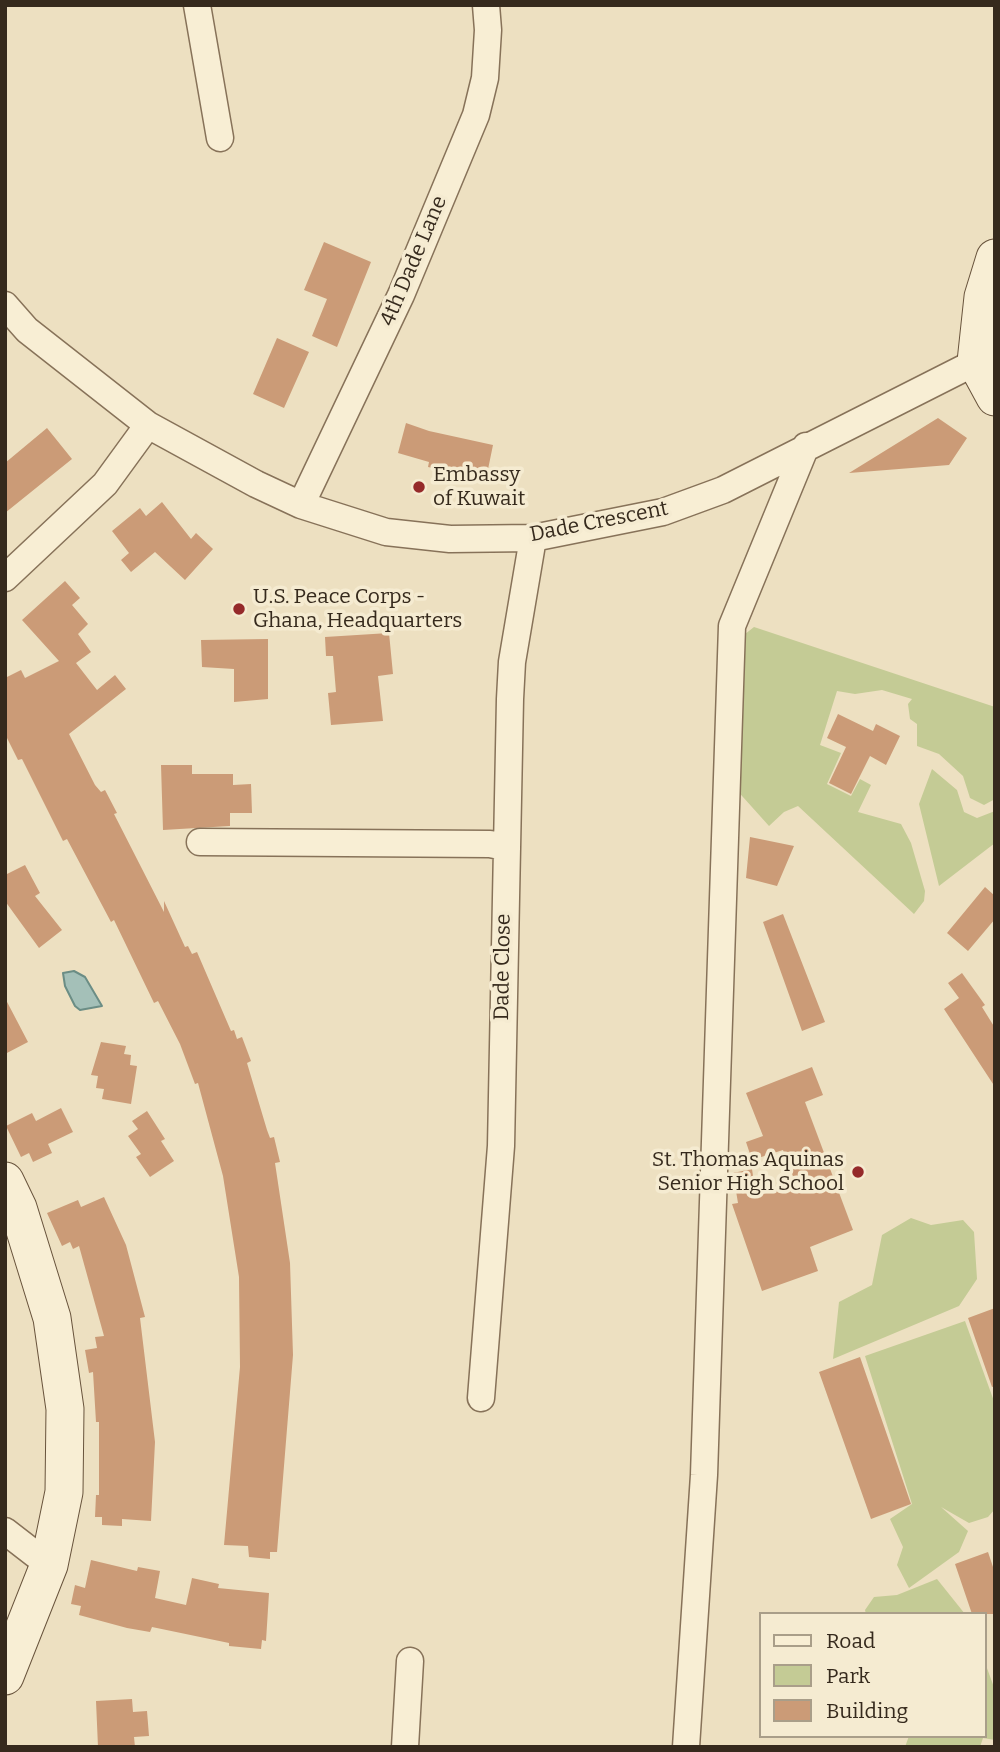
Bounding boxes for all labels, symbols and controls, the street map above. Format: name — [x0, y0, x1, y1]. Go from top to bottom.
street label: 4th Dade Lane — [375, 192, 453, 330]
place label: Embassy of Kuwait — [433, 462, 525, 512]
marker: Embassy of Kuwait — [411, 479, 427, 495]
street label: Dade Crescent — [528, 496, 670, 548]
place label: U.S. Peace Corps - Ghana, Headquarters — [253, 584, 462, 634]
marker: U.S. Peace Corps - Ghana, Headquarters — [231, 601, 247, 617]
street label: Dade Close — [489, 913, 517, 1021]
place label: St. Thomas Aquinas Senior High School — [652, 1147, 844, 1197]
marker: St. Thomas Aquinas Senior High School — [850, 1164, 866, 1180]
legend — [758, 1612, 986, 1738]
text: Road — [826, 1628, 875, 1654]
text: Park — [826, 1663, 870, 1689]
text: Building — [826, 1698, 908, 1724]

